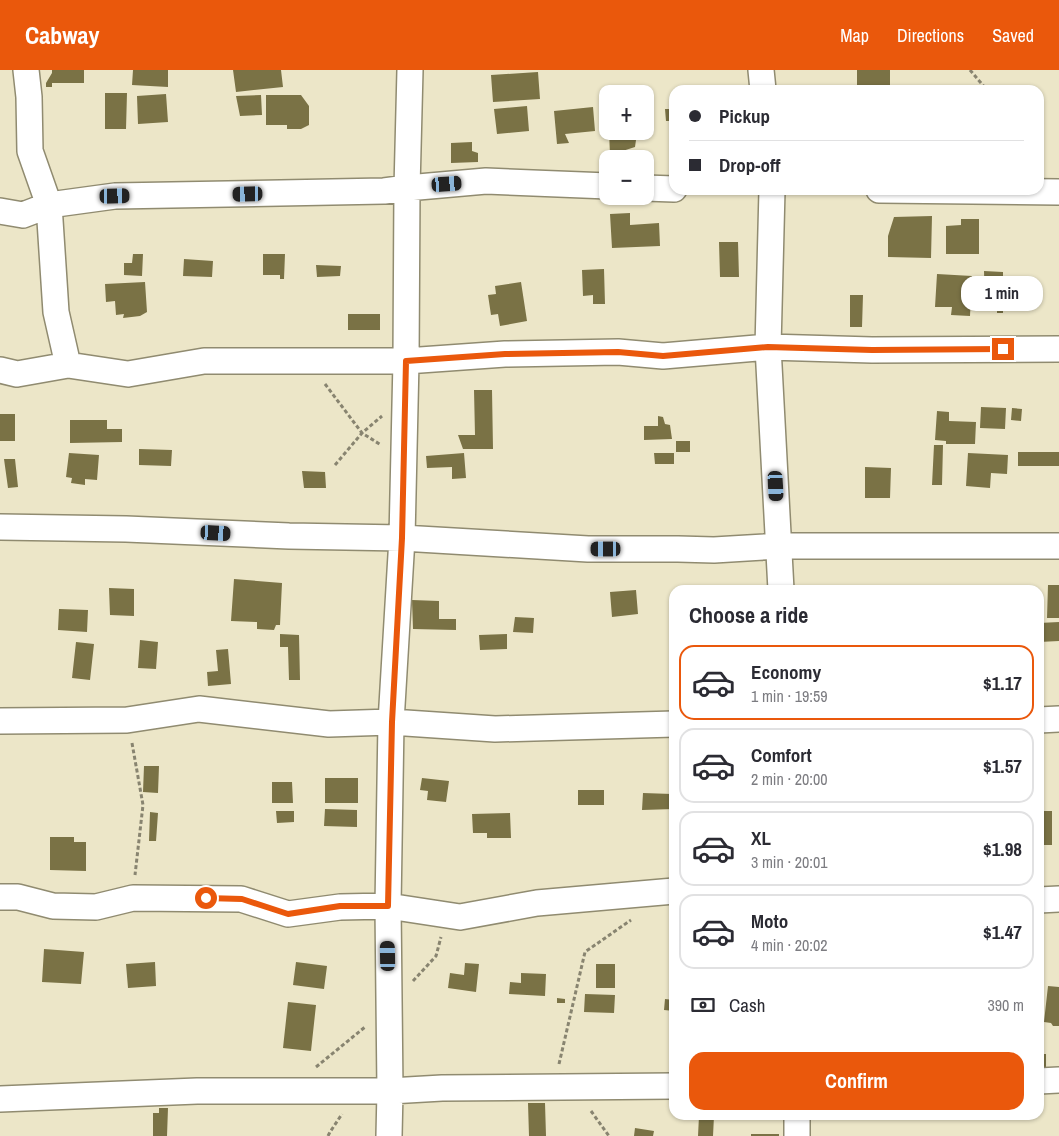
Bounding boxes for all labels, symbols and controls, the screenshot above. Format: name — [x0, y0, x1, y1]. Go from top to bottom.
text: Cabway — [25, 19, 99, 51]
text: Map — [840, 23, 869, 48]
text: Directions — [897, 23, 964, 48]
text: Saved — [992, 23, 1034, 48]
map controls — [599, 85, 654, 205]
button: + — [599, 85, 654, 140]
text: Pickup — [719, 103, 770, 129]
button: − — [599, 150, 654, 205]
text: Drop-off — [719, 152, 780, 178]
car — [431, 175, 462, 193]
car — [232, 186, 263, 202]
car — [99, 188, 130, 204]
callout: 1 min — [962, 276, 1044, 312]
text: 1 min — [985, 282, 1019, 304]
route end — [992, 338, 1014, 360]
car — [767, 471, 784, 501]
car — [200, 525, 231, 541]
car — [591, 542, 621, 557]
text: Choose a ride — [689, 600, 808, 630]
text: Economy — [751, 659, 821, 685]
icon: car — [691, 660, 736, 705]
text: $1.17 — [983, 670, 1022, 696]
text: 1 min · 19:59 — [751, 685, 828, 707]
text: Comfort — [751, 742, 812, 768]
icon: car — [691, 743, 736, 788]
text: $1.57 — [983, 753, 1022, 779]
text: 2 min · 20:00 — [751, 768, 828, 790]
text: XL — [751, 825, 771, 851]
icon: car — [691, 826, 736, 871]
text: $1.98 — [983, 836, 1022, 862]
text: 3 min · 20:01 — [751, 851, 828, 873]
route start — [195, 887, 217, 909]
text: Moto — [751, 908, 788, 934]
icon: car — [691, 909, 736, 954]
text: $1.47 — [983, 919, 1022, 945]
text: 4 min · 20:02 — [751, 934, 828, 956]
car — [380, 941, 395, 971]
icon: cash — [689, 991, 717, 1019]
text: Cash — [729, 992, 765, 1018]
text: 390 m — [988, 994, 1024, 1016]
button: Confirm — [689, 1052, 1024, 1110]

